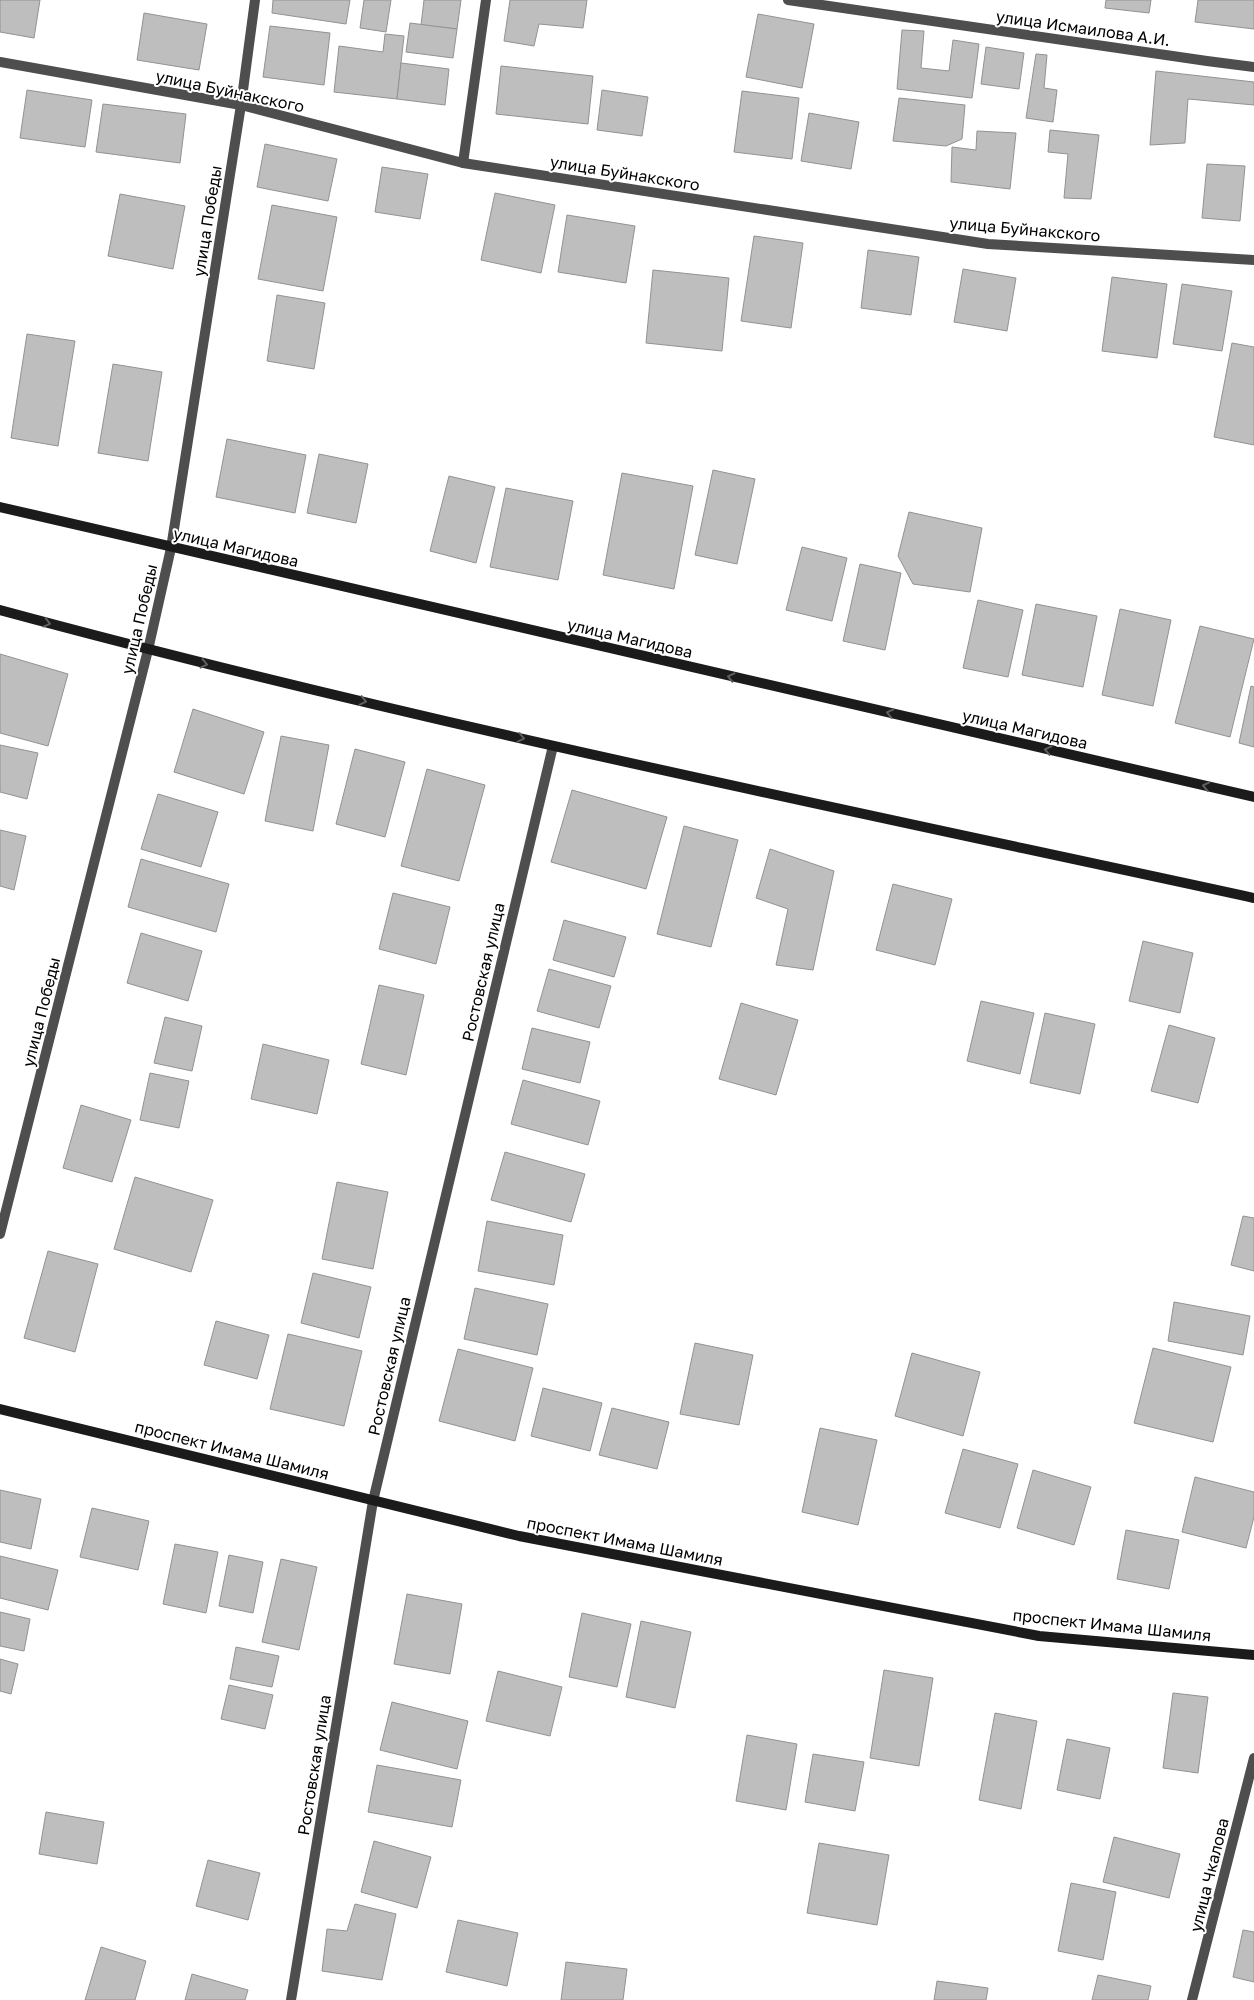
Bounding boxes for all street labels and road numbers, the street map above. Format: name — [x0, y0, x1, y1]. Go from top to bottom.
street label: улица Исмаилова А.И. — [995, 6, 1171, 50]
street label: улица Буйнакского — [154, 65, 306, 117]
street label: улица Буйнакского — [549, 151, 701, 195]
street label: улица Победы — [188, 164, 226, 278]
street label: улица Буйнакского — [949, 212, 1101, 246]
street label: улица Магидова — [171, 523, 301, 571]
street label: улица Победы — [117, 562, 161, 676]
street label: улица Магидова — [565, 614, 695, 662]
street label: улица Магидова — [960, 705, 1090, 753]
street label: Ростовская улица — [457, 901, 509, 1043]
street label: улица Победы — [18, 955, 64, 1069]
street label: Ростовская улица — [363, 1295, 415, 1437]
street label: проспект Имама Шамиля — [133, 1416, 331, 1484]
street label: проспект Имама Шамиля — [525, 1512, 725, 1570]
street label: проспект Имама Шамиля — [1012, 1605, 1212, 1645]
street label: Ростовская улица — [293, 1693, 335, 1837]
street label: улица Чкалова — [1185, 1816, 1233, 1934]

